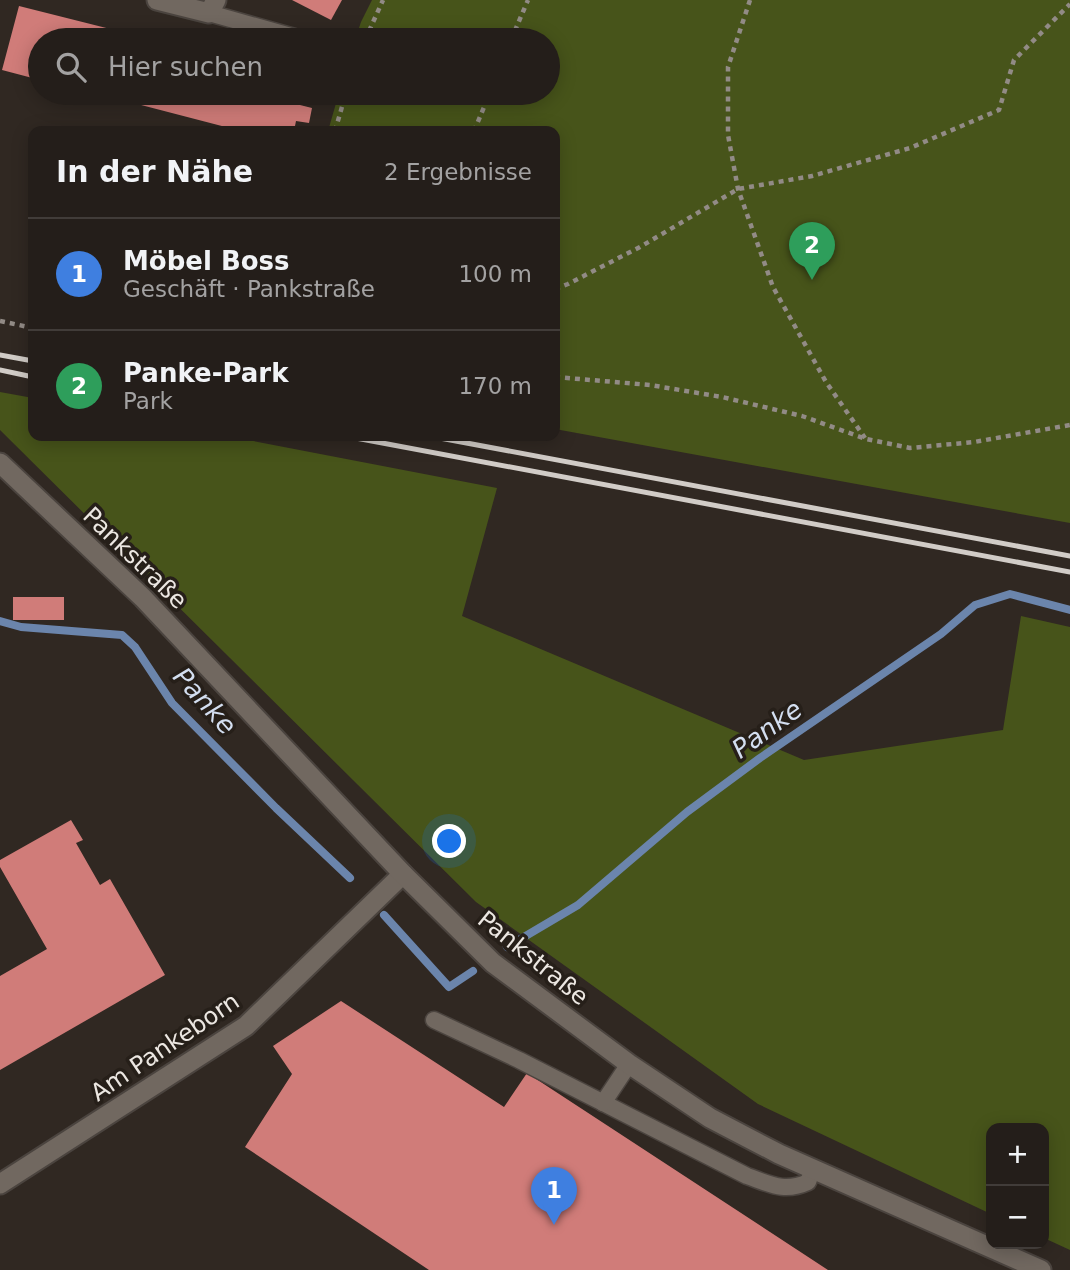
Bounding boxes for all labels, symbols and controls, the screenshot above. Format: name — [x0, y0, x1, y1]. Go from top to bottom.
search box — [28, 28, 560, 105]
icon: search — [52, 48, 90, 86]
text: Hier suchen — [108, 52, 263, 82]
text: In der Nähe — [56, 154, 253, 189]
text: 2 Ergebnisse — [384, 159, 532, 185]
pin: 2 — [789, 222, 835, 280]
text: Möbel Boss — [123, 246, 290, 276]
text: 1 — [71, 261, 87, 287]
text: 100 m — [458, 261, 532, 287]
text: Geschäft · Pankstraße — [123, 276, 375, 302]
text: Panke-Park — [123, 358, 288, 388]
text: 2 — [71, 373, 87, 399]
text: 170 m — [458, 373, 532, 399]
text: Park — [123, 388, 173, 414]
street label: Pankstraße — [77, 502, 193, 614]
water label: Panke — [167, 662, 243, 740]
water label: Panke — [726, 694, 808, 764]
your location — [432, 824, 466, 858]
street label: Pankstraße — [472, 905, 594, 1011]
street label: Am Pankeborn — [85, 987, 245, 1107]
map controls — [986, 1123, 1049, 1249]
button: + — [986, 1123, 1049, 1186]
pin: 1 — [531, 1167, 577, 1225]
button: − — [986, 1186, 1049, 1249]

